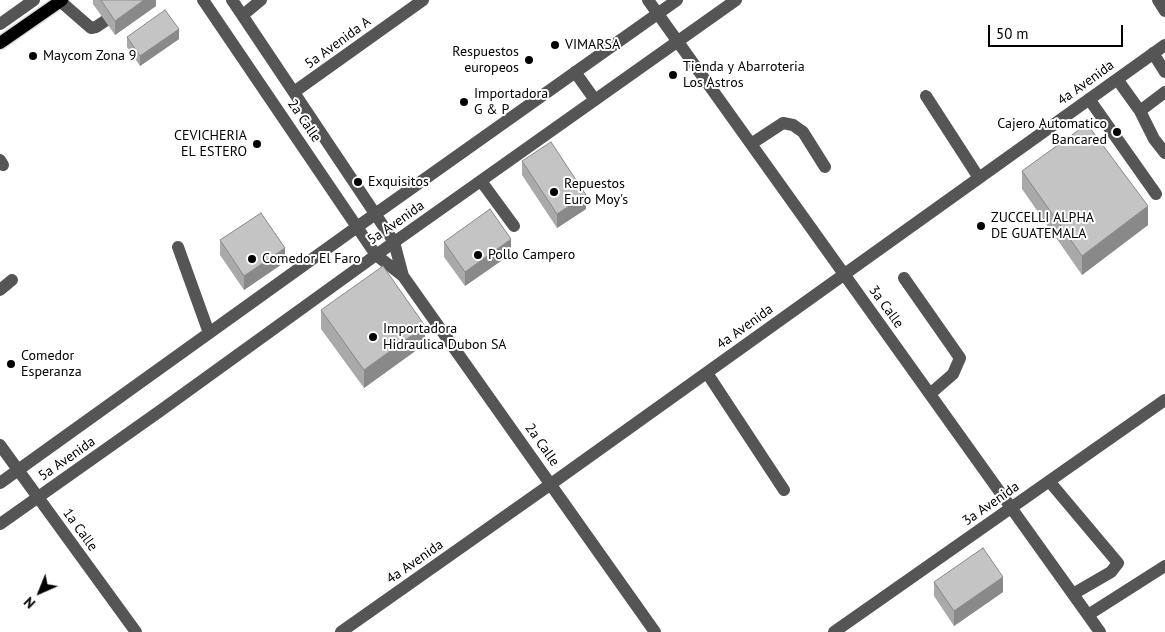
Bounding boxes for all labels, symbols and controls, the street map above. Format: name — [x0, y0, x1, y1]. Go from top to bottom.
street label: 5a Avenida A — [302, 13, 374, 73]
scale bar — [990, 15, 1125, 47]
text: 50 m — [996, 24, 1029, 43]
place label: VIMARSA — [565, 37, 620, 53]
marker: VIMARSA — [549, 39, 561, 51]
place label: Respuestos europeos — [452, 44, 519, 76]
place label: Maycom Zona 9 — [43, 48, 136, 64]
marker: Maycom Zona 9 — [27, 50, 39, 62]
marker: Respuestos europeos — [523, 54, 535, 66]
street label: 4a Avenida — [1055, 57, 1117, 109]
place label: Tienda y Abarroteria Los Astros — [683, 59, 805, 92]
marker: Tienda y Abarroteria Los Astros — [667, 69, 679, 81]
place label: Importadora G & P — [474, 86, 548, 118]
street label: 2a Calle — [284, 96, 324, 146]
marker: Importadora G & P — [458, 96, 470, 108]
place label: Cajero Automatico Bancared — [997, 116, 1107, 148]
marker: Cajero Automatico Bancared — [1111, 126, 1123, 138]
place label: CEVICHERIA EL ESTERO — [174, 128, 247, 160]
marker: CEVICHERIA EL ESTERO — [251, 138, 263, 150]
place label: Exquisitos — [368, 174, 429, 190]
marker: Exquisitos — [352, 176, 364, 188]
place label: Repuestos Euro Moy's — [564, 176, 628, 208]
marker: Repuestos Euro Moy's — [548, 186, 560, 198]
street label: 5a Avenida — [364, 197, 428, 249]
place label: ZUCCELLI ALPHA DE GUATEMALA — [991, 210, 1094, 242]
marker: ZUCCELLI ALPHA DE GUATEMALA — [975, 220, 987, 232]
place label: Pollo Campero — [488, 247, 575, 263]
marker: Pollo Campero — [472, 249, 484, 261]
place label: Comedor El Faro — [262, 251, 361, 267]
marker: Comedor El Faro — [246, 253, 258, 265]
street label: 3a Calle — [865, 283, 907, 331]
street label: 4a Avenida — [714, 301, 776, 353]
place label: Importadora Hidraulica Dubon SA — [383, 321, 507, 354]
marker: Importadora Hidraulica Dubon SA — [367, 331, 379, 343]
place label: Comedor Esperanza — [21, 348, 82, 381]
marker: Comedor Esperanza — [5, 358, 17, 370]
street label: 2a Calle — [521, 420, 563, 470]
street label: 5a Avenida — [35, 433, 99, 485]
street label: 3a Avenida — [959, 478, 1023, 530]
street label: 1a Calle — [59, 506, 101, 554]
street label: 4a Avenida — [383, 536, 447, 588]
north arrow — [15, 567, 65, 617]
text: N — [20, 593, 39, 612]

